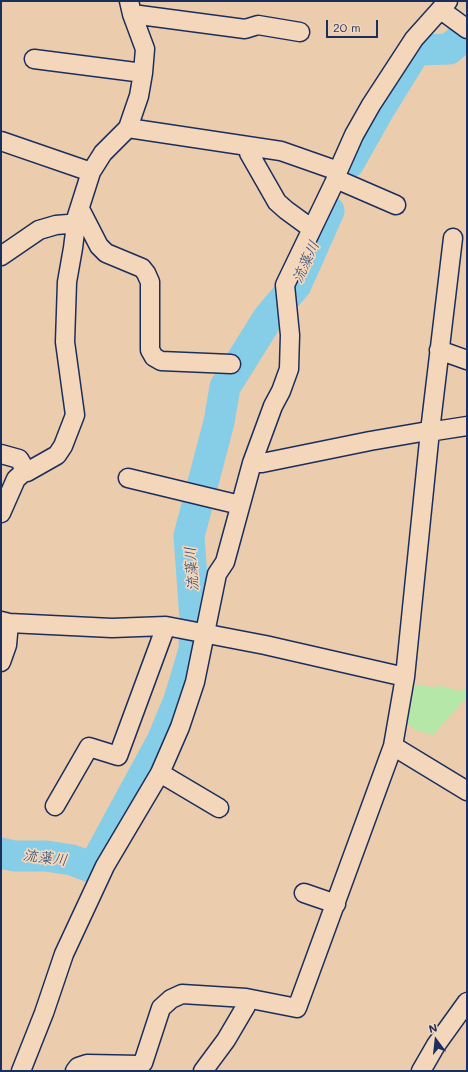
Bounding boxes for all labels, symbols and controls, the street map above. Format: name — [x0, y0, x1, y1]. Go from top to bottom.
scale bar — [328, 12, 380, 38]
text: 20 m — [333, 19, 361, 35]
water label: 流藻川 — [288, 238, 324, 286]
water label: 流藻川 — [181, 546, 203, 592]
water label: 流藻川 — [22, 846, 68, 870]
north arrow — [416, 1020, 456, 1060]
text: N — [427, 1020, 439, 1036]

